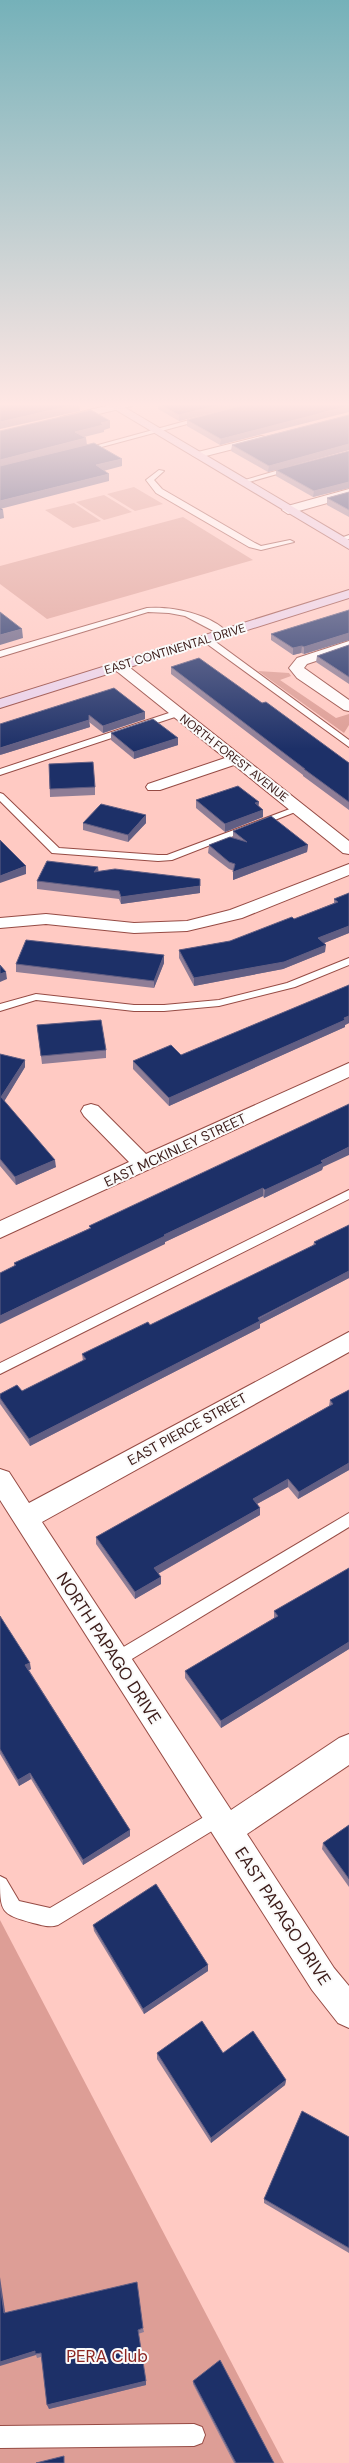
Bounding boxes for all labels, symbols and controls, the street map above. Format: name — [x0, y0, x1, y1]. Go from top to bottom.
street label: EAST CONTINENTAL DRIVE — [102, 620, 248, 678]
street label: NORTH FOREST AVENUE — [176, 711, 292, 806]
street label: EAST MCKINLEY STREET — [101, 1109, 249, 1191]
street label: EAST PIERCE STREET — [124, 1389, 250, 1469]
street label: NORTH PAPAGO DRIVE — [52, 1568, 166, 1728]
street label: EAST PAPAGO DRIVE — [230, 1843, 336, 1989]
park label: PERA Club — [66, 2345, 148, 2367]

